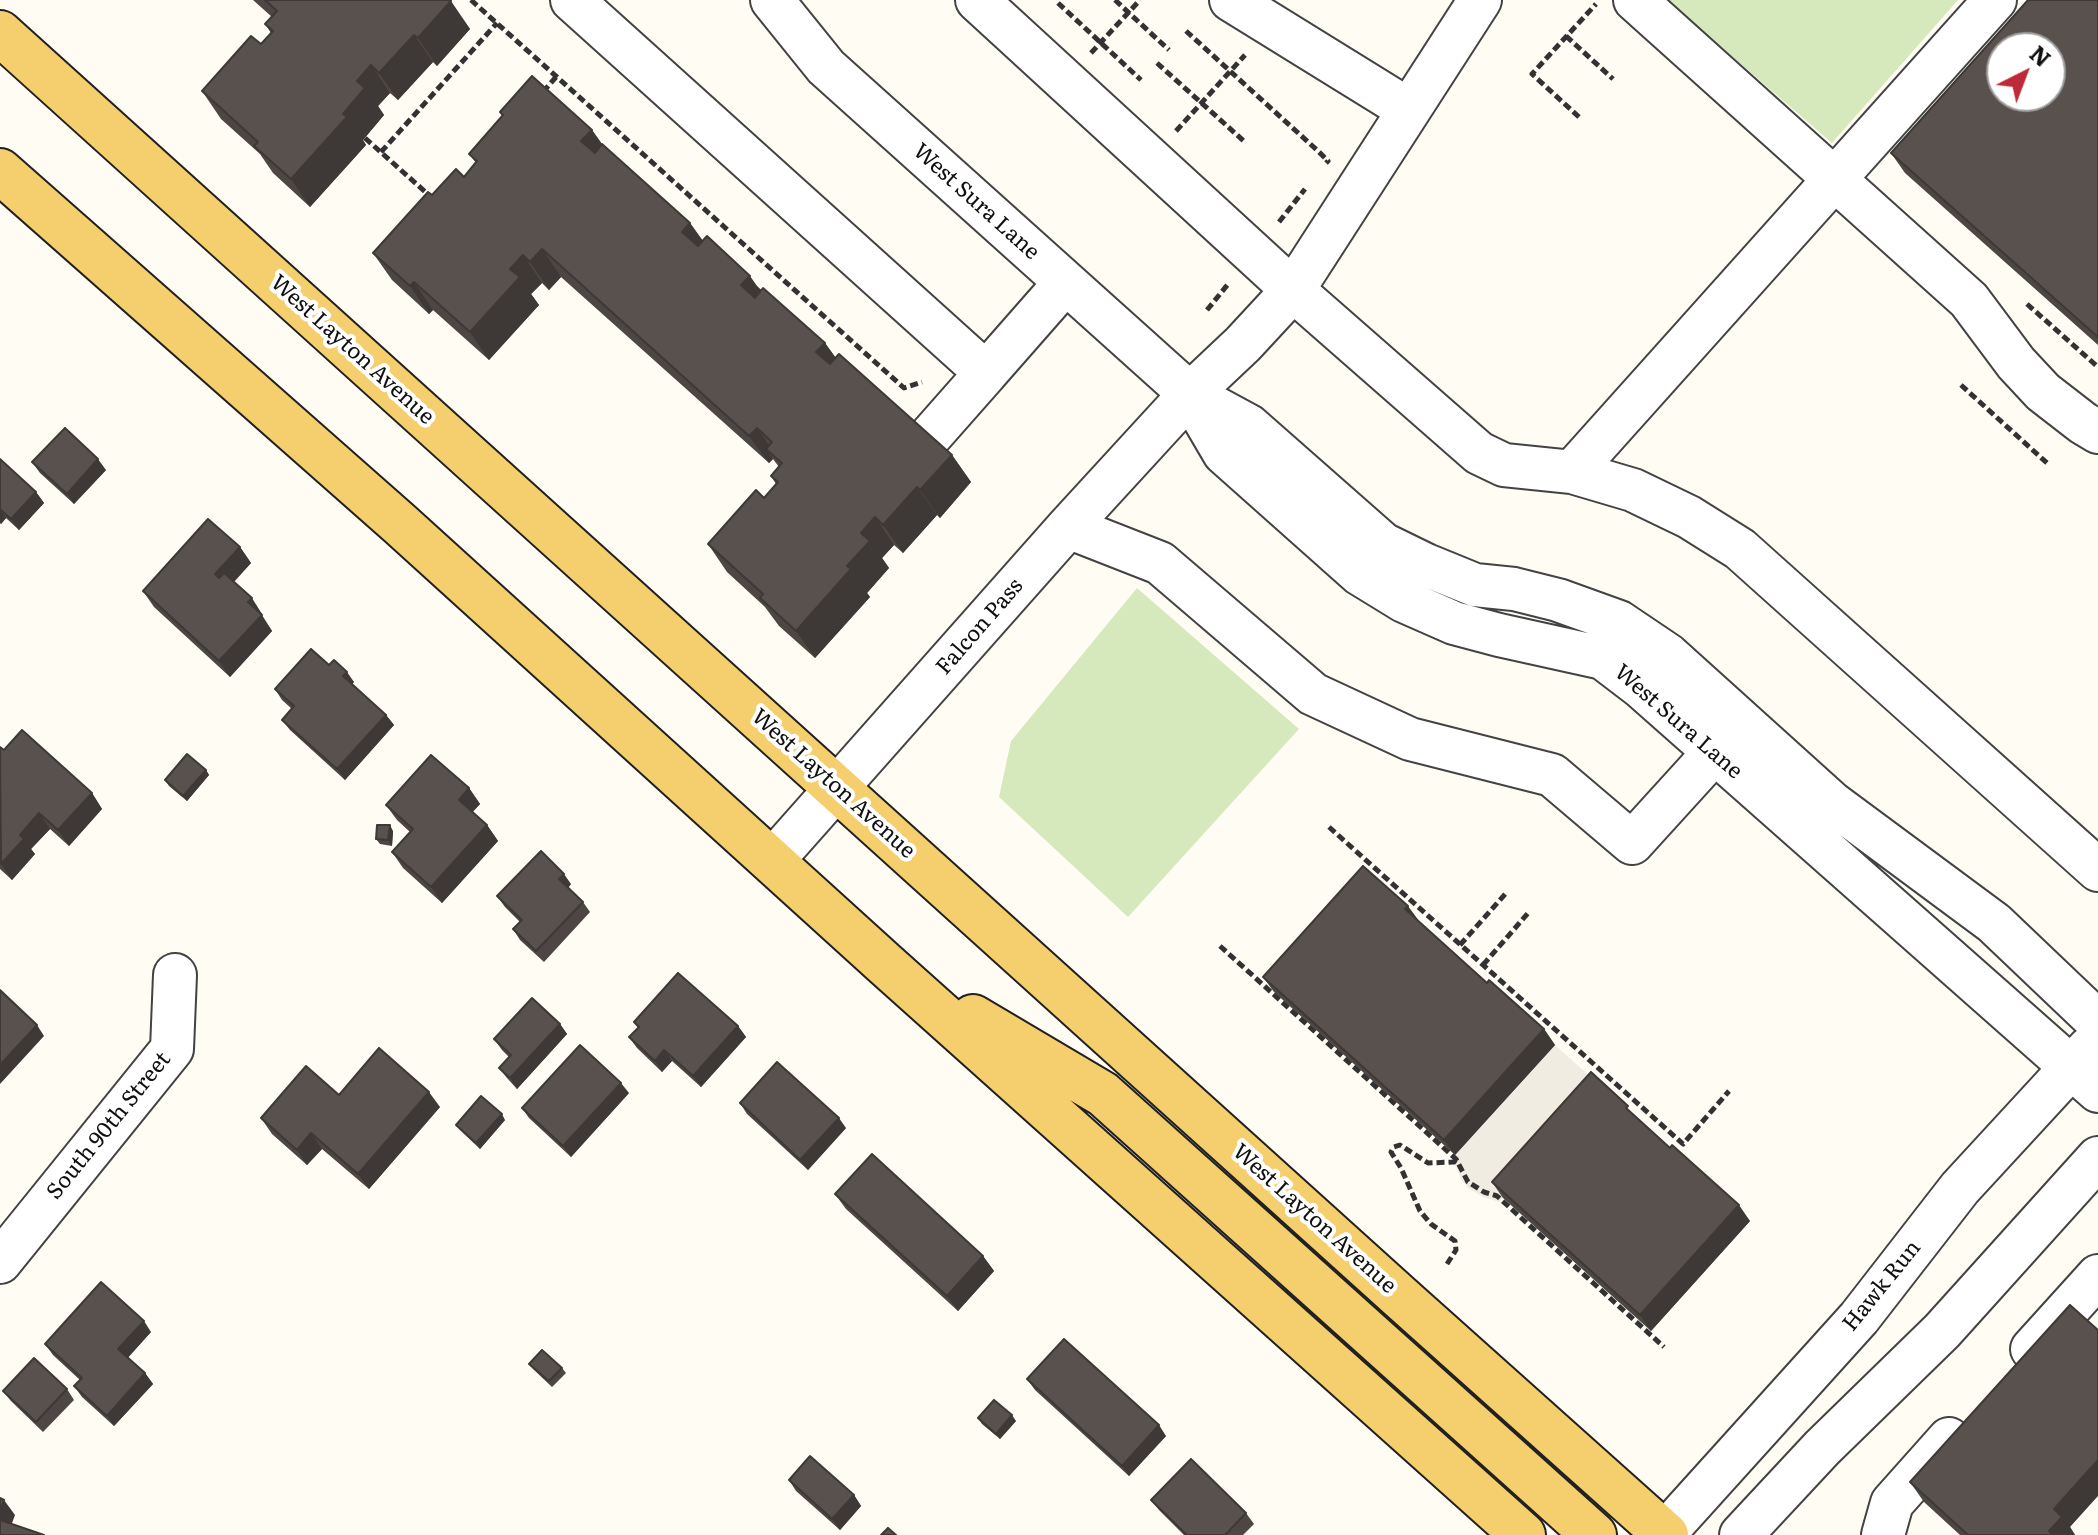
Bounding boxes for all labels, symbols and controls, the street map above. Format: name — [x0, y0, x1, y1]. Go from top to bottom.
north arrow — [1986, 32, 2066, 112]
text: N — [2023, 37, 2059, 74]
street label: West Sura Lane — [907, 138, 1045, 266]
street label: West Layton Avenue — [265, 270, 439, 430]
street label: Falcon Pass — [931, 573, 1029, 681]
street label: West Sura Lane — [1609, 659, 1747, 785]
street label: West Layton Avenue — [746, 704, 920, 864]
street label: South 90th Street — [41, 1047, 177, 1205]
street label: West Layton Avenue — [1227, 1139, 1401, 1299]
street label: Hawk Run — [1837, 1235, 1927, 1337]

